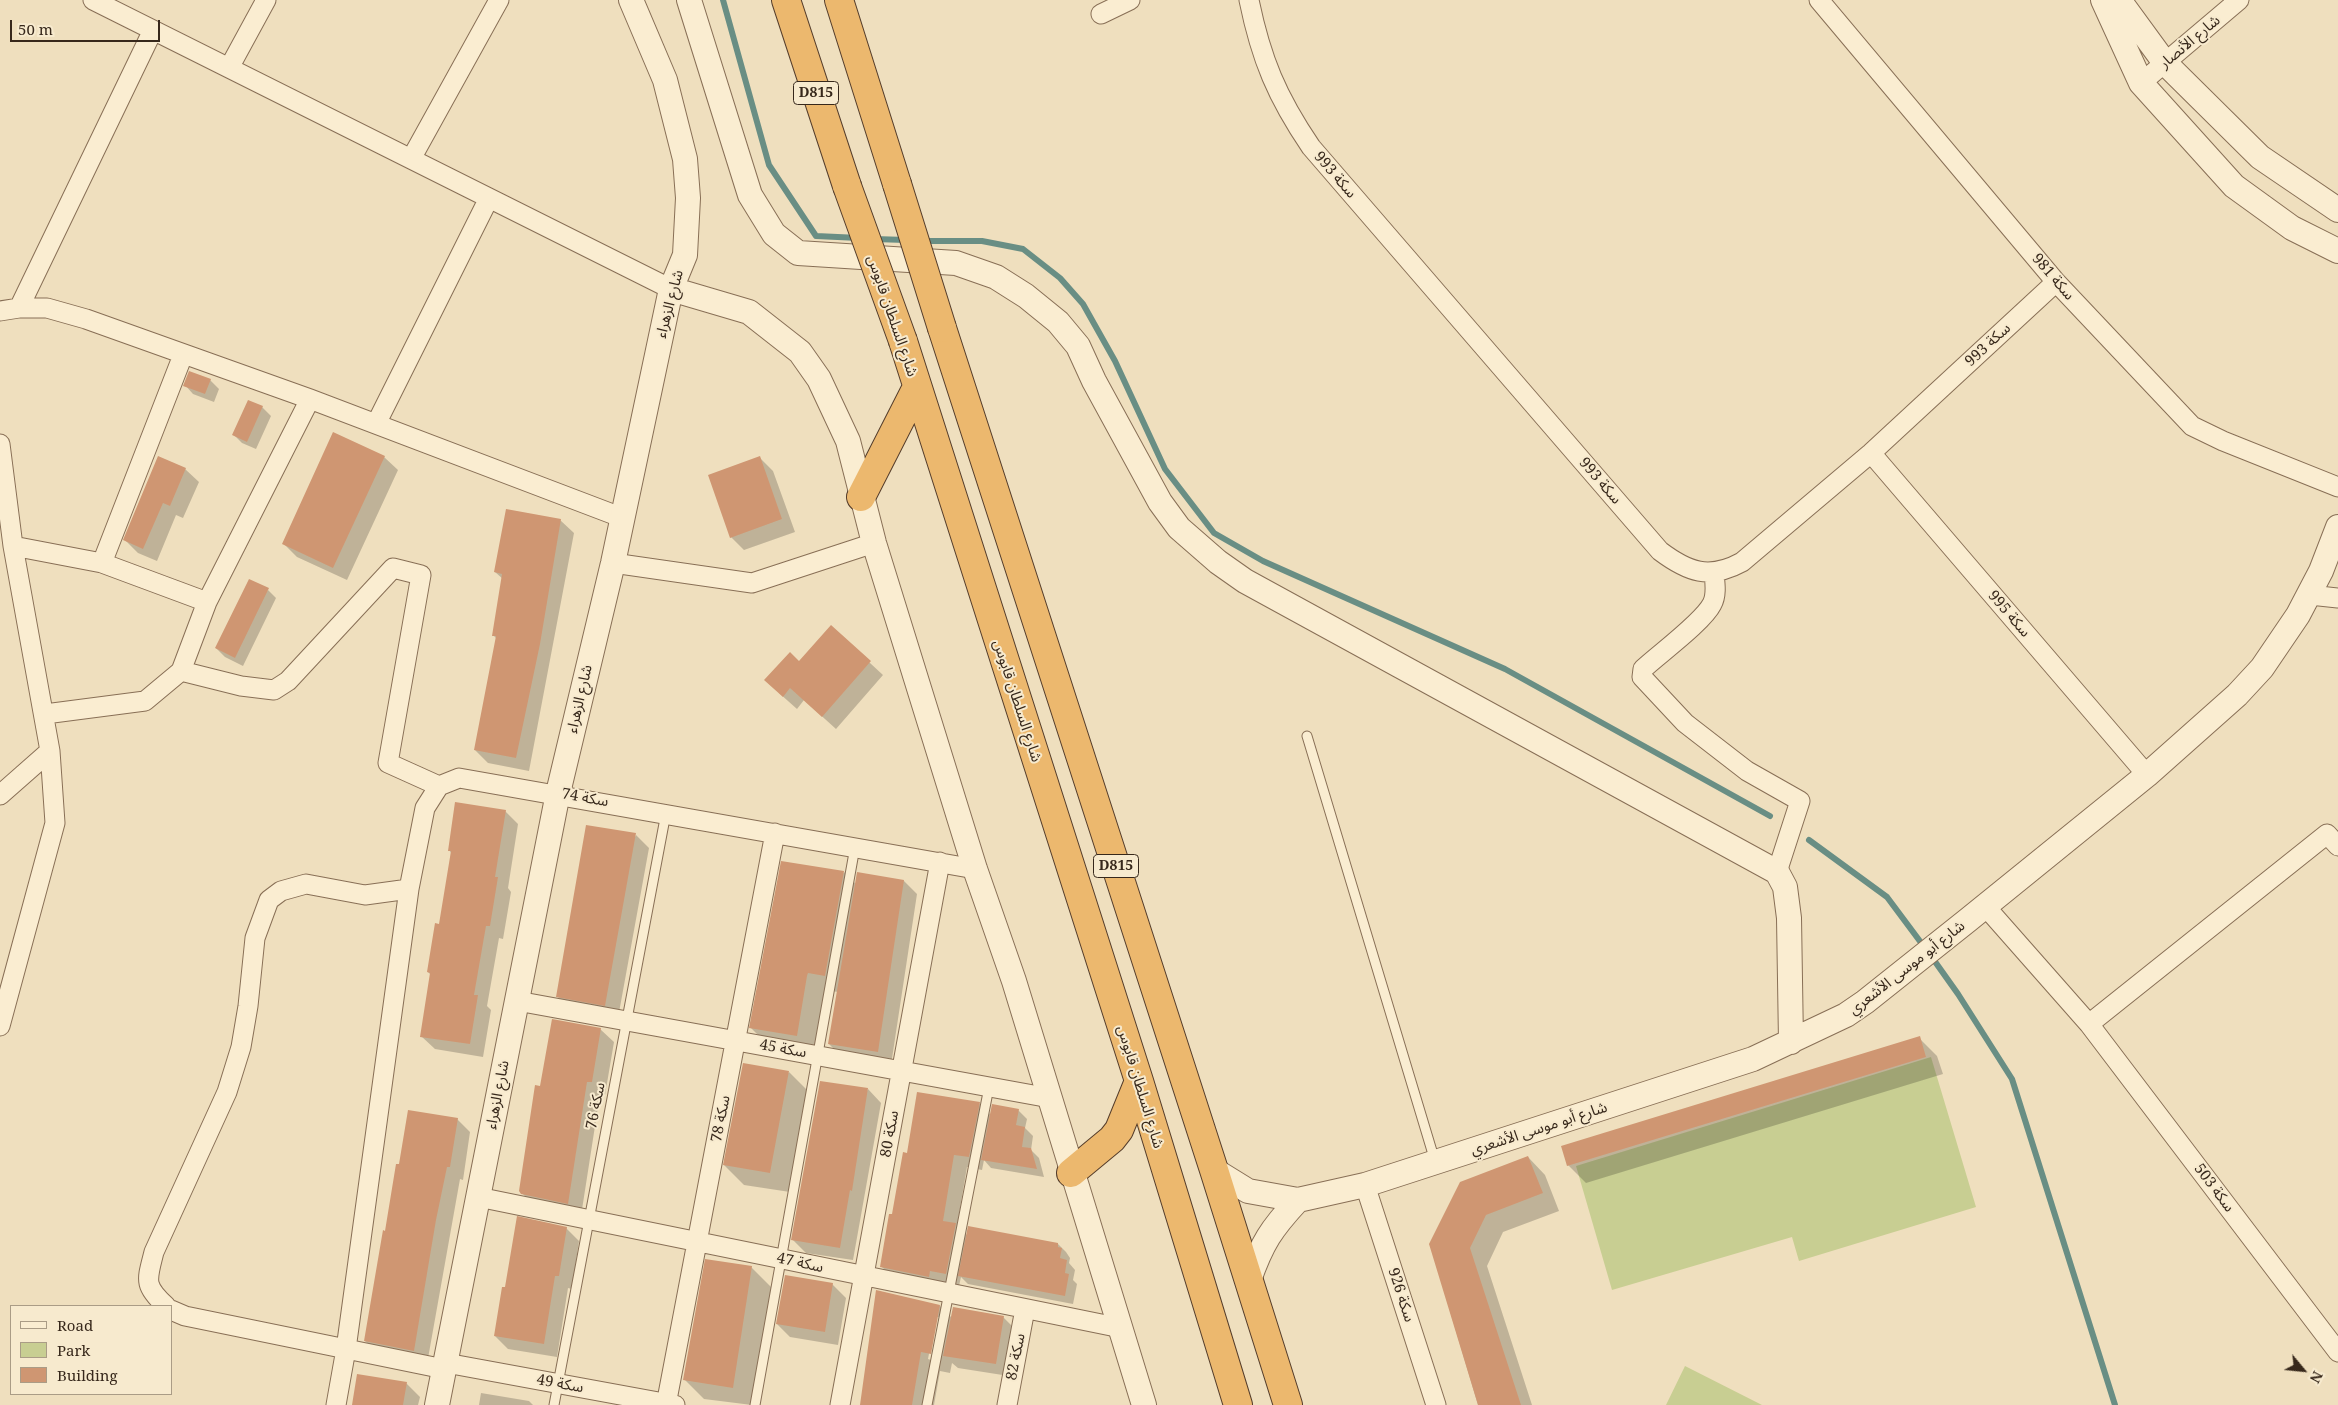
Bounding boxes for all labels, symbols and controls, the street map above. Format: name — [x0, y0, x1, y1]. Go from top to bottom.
scale bar — [12, 10, 162, 42]
street label: شارع الأنصار — [2156, 11, 2224, 73]
text: 50 m — [18, 19, 53, 39]
road number: D815 — [794, 82, 838, 105]
street label: سكة 993 — [1310, 148, 1360, 202]
street label: سكة 981 — [2028, 250, 2078, 304]
street label: شارع السلطان قابوس — [863, 253, 921, 379]
street label: شارع الزهراء — [652, 268, 688, 340]
street label: سكة 993 — [1961, 319, 2015, 371]
street label: سكة 993 — [1575, 454, 1625, 508]
street label: سكة 995 — [1984, 587, 2034, 641]
street label: شارع السلطان قابوس — [989, 638, 1045, 764]
street label: شارع الزهراء — [563, 663, 597, 735]
street label: سكة 74 — [560, 785, 610, 811]
road number: D815 — [1094, 854, 1138, 878]
street label: شارع أبو موسى الأشعري — [1845, 917, 1969, 1019]
street label: شارع السلطان قابوس — [1113, 1023, 1167, 1151]
street label: سكة 45 — [758, 1036, 808, 1062]
street label: شارع الزهراء — [483, 1059, 513, 1131]
street label: سكة 76 — [583, 1081, 609, 1131]
street label: سكة 78 — [708, 1094, 734, 1144]
street label: شارع أبو موسى الأشعري — [1468, 1098, 1610, 1160]
street label: سكة 80 — [877, 1109, 903, 1159]
street label: سكة 503 — [2190, 1160, 2238, 1216]
street label: سكة 47 — [775, 1249, 825, 1277]
street label: سكة 926 — [1384, 1266, 1418, 1324]
legend — [10, 1305, 172, 1395]
text: Road — [57, 1315, 93, 1335]
street label: سكة 82 — [1003, 1332, 1029, 1382]
text: Park — [57, 1340, 90, 1360]
north arrow — [2278, 1345, 2328, 1395]
text: Building — [57, 1365, 118, 1385]
text: N — [2306, 1368, 2328, 1387]
street label: سكة 49 — [535, 1371, 585, 1397]

